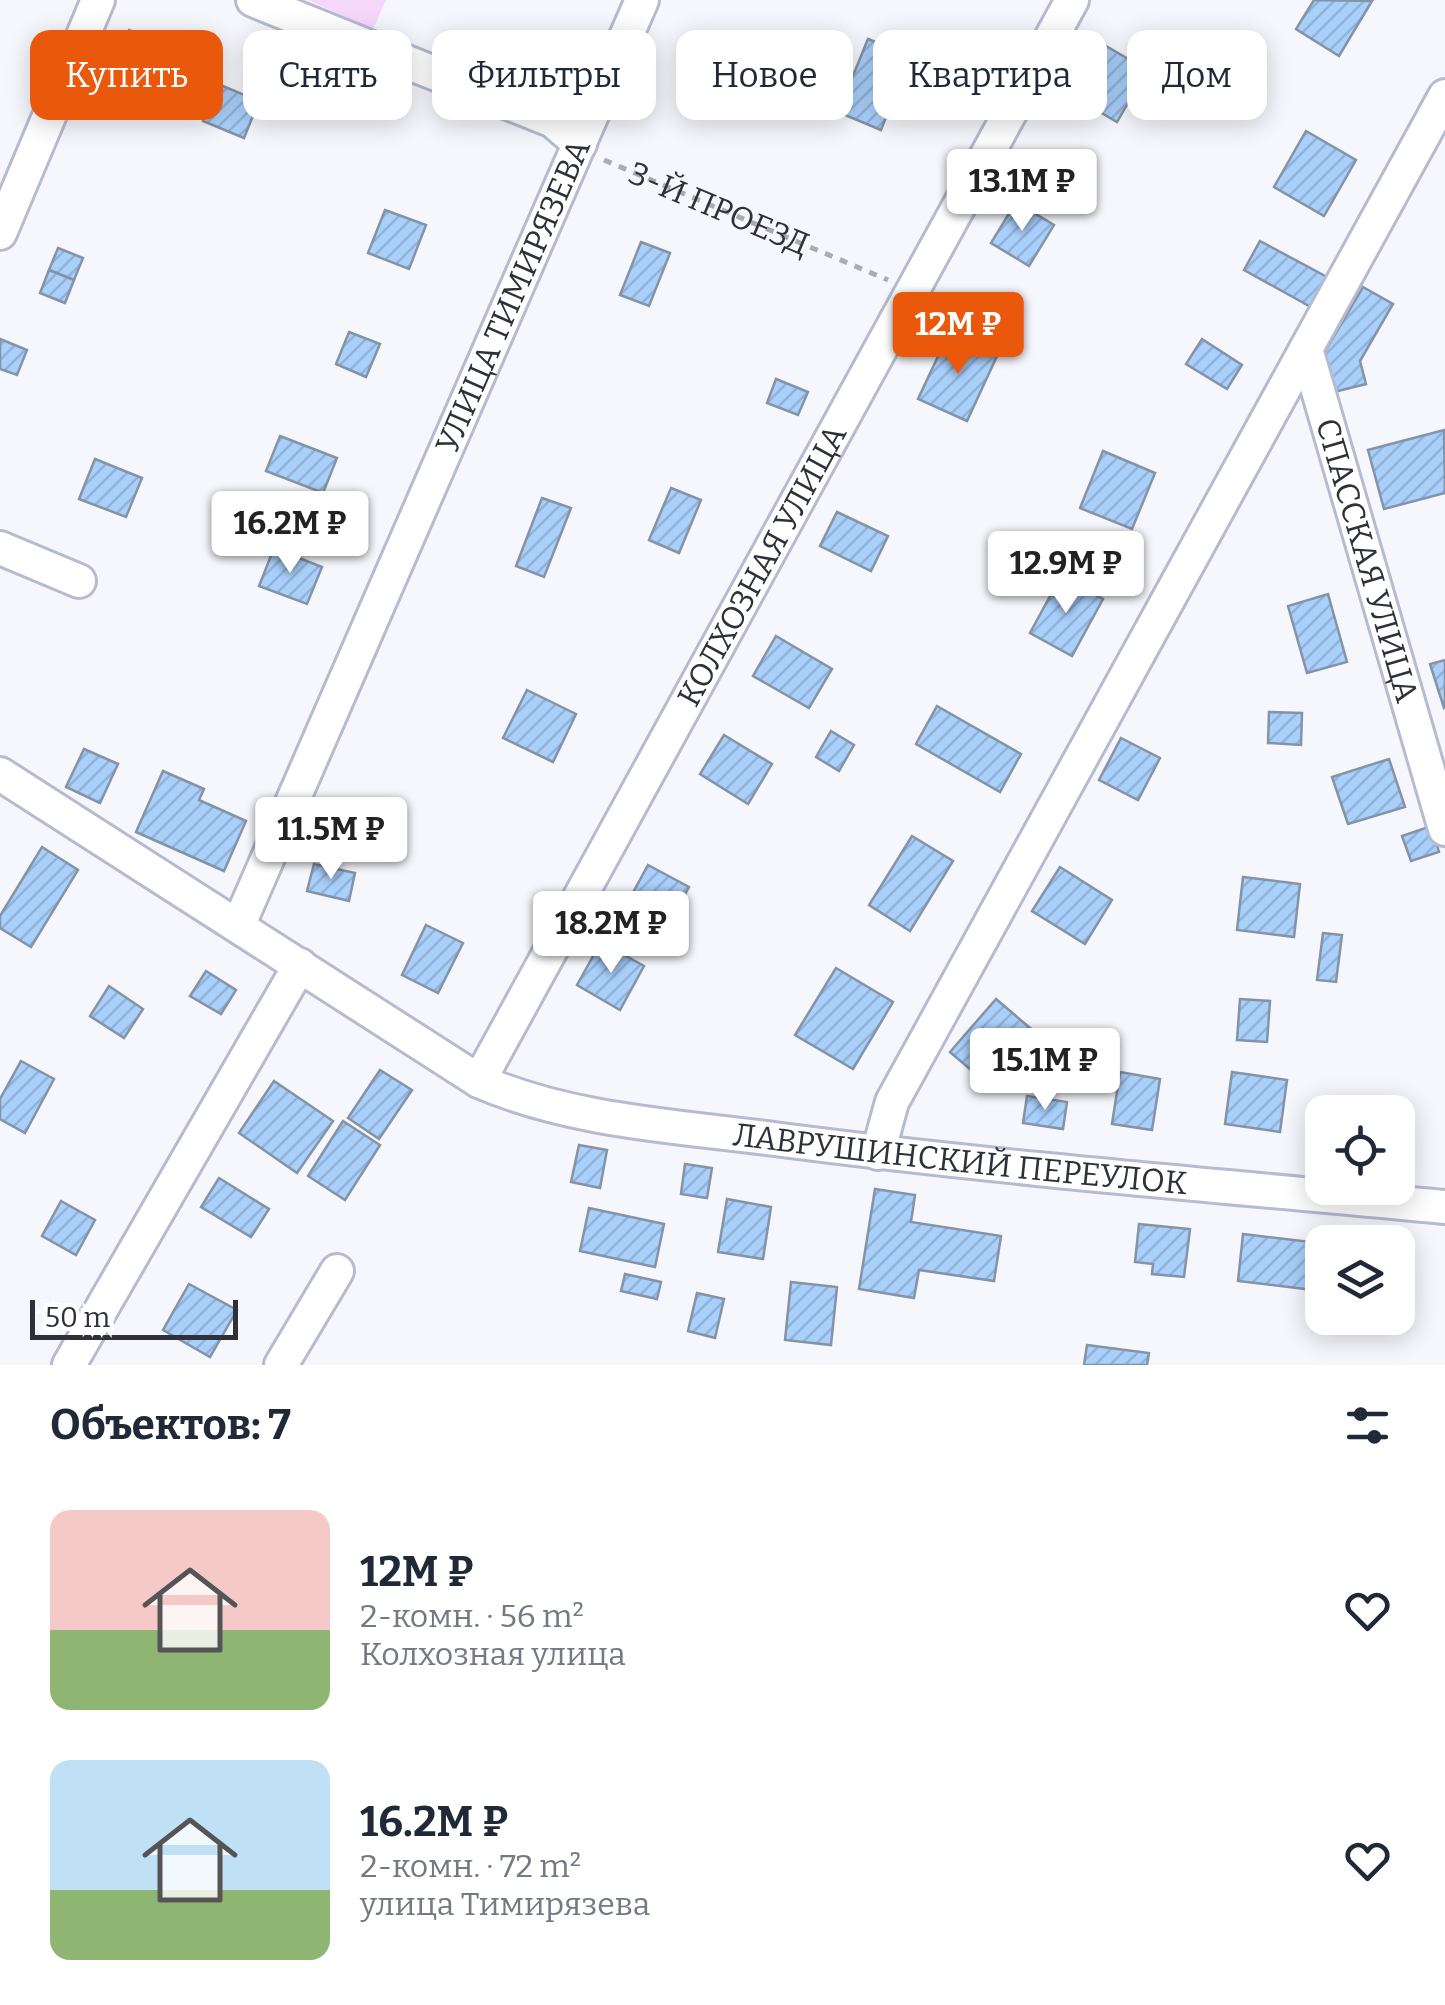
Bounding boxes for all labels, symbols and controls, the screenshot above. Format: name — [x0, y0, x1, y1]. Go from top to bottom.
chip: Купить — [30, 30, 223, 120]
chip: Снять — [243, 30, 412, 120]
chip: Фильтры — [432, 30, 656, 120]
chip: Новое — [676, 30, 853, 120]
chip: Квартира — [873, 30, 1107, 120]
chip: Дом — [1127, 30, 1267, 120]
street label: УЛИЦА ТИМИРЯЗЕВА — [428, 133, 598, 459]
pin: 13.1M ₽ — [930, 149, 1114, 234]
street label: 3-Й ПРОЕЗД — [623, 154, 815, 264]
text: 13.1M ₽ — [969, 162, 1075, 200]
pin: 12M ₽ — [888, 292, 1028, 377]
text: 12M ₽ — [915, 305, 1001, 343]
street label: СПАССКАЯ УЛИЦА — [1308, 414, 1426, 707]
street label: КОЛХОЗНАЯ УЛИЦА — [669, 418, 854, 713]
pin: 16.2M ₽ — [198, 491, 382, 576]
text: 16.2M ₽ — [233, 504, 347, 542]
pin: 12.9M ₽ — [974, 531, 1158, 616]
text: 12.9M ₽ — [1010, 544, 1122, 582]
pin: 11.5M ₽ — [239, 797, 423, 882]
text: 11.5M ₽ — [277, 810, 385, 848]
pin: 18.2M ₽ — [519, 891, 703, 976]
text: 18.2M ₽ — [555, 904, 667, 942]
pin: 15.1M ₽ — [953, 1028, 1137, 1113]
text: 15.1M ₽ — [992, 1041, 1098, 1079]
map controls — [1305, 1095, 1415, 1335]
button: locate — [1305, 1095, 1415, 1205]
street label: ЛАВРУШИНСКИЙ ПЕРЕУЛОК — [731, 1115, 1189, 1202]
button: layers — [1305, 1225, 1415, 1335]
scale bar — [30, 1295, 238, 1340]
text: 50 m — [45, 1301, 110, 1334]
icon: filters — [1340, 1398, 1395, 1453]
text: Объектов: 7 — [50, 1400, 291, 1450]
text: 12M ₽ — [360, 1547, 474, 1597]
icon: home — [130, 1550, 250, 1670]
icon: heart — [1340, 1583, 1395, 1638]
text: 2-комн. · 56 m² — [360, 1597, 584, 1635]
text: Колхозная улица — [360, 1635, 626, 1673]
text: 16.2M ₽ — [360, 1797, 508, 1847]
icon: home — [130, 1800, 250, 1920]
icon: heart — [1340, 1833, 1395, 1888]
text: 2-комн. · 72 m² — [360, 1847, 581, 1885]
text: улица Тимирязева — [360, 1885, 650, 1923]

